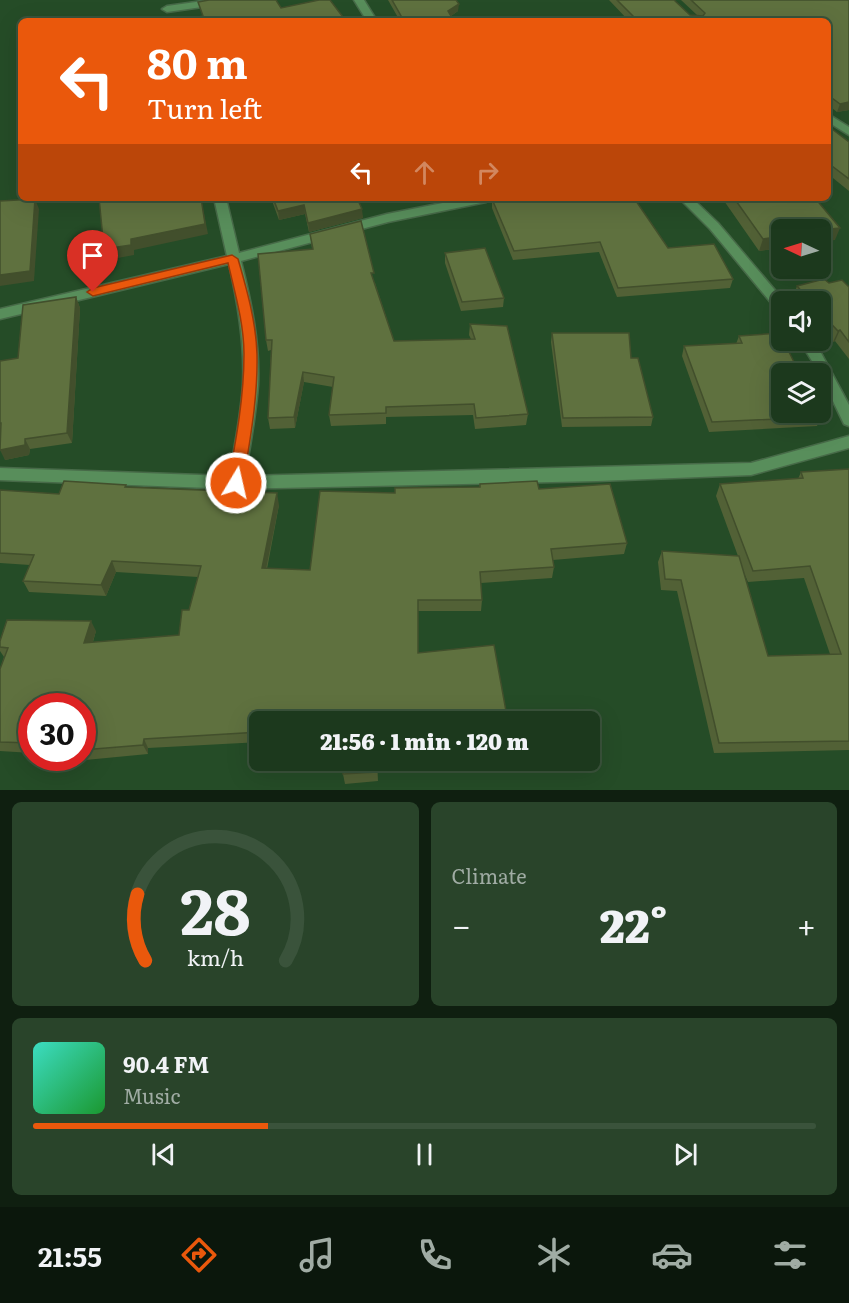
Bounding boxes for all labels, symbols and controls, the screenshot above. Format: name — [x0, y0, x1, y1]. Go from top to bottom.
text: 80 m — [147, 30, 248, 92]
icon: left — [48, 42, 126, 120]
text: Turn left — [147, 87, 262, 127]
icon: left — [345, 156, 378, 189]
icon: ahead — [408, 156, 441, 189]
icon: right — [471, 156, 504, 189]
north arrow — [771, 219, 831, 279]
map controls — [771, 219, 831, 423]
pin — [67, 230, 118, 292]
icon: arrive — [76, 239, 109, 272]
button: sound — [771, 291, 831, 351]
button: layers — [771, 363, 831, 423]
position arrow — [204, 451, 268, 515]
speed limit sign: 30 — [18, 693, 96, 771]
text: 21:56 · 1 min · 120 m — [320, 724, 529, 757]
text: Climate — [452, 860, 527, 890]
text: 28 — [180, 862, 250, 954]
text: 22° — [600, 890, 668, 957]
text: − — [452, 899, 471, 948]
text: + — [797, 899, 816, 948]
text: km/h — [187, 941, 244, 973]
text: 90.4 FM — [123, 1047, 209, 1080]
text: Music — [123, 1080, 180, 1110]
icon: previous — [147, 1138, 180, 1171]
icon: pause — [408, 1138, 441, 1171]
icon: next — [669, 1138, 702, 1171]
icon: directions — [178, 1234, 220, 1276]
icon: music — [296, 1234, 338, 1276]
icon: phone — [414, 1234, 456, 1276]
icon: climate — [533, 1234, 575, 1276]
icon: car — [651, 1234, 693, 1276]
icon: filters — [769, 1234, 811, 1276]
text: 21:55 — [38, 1235, 102, 1275]

